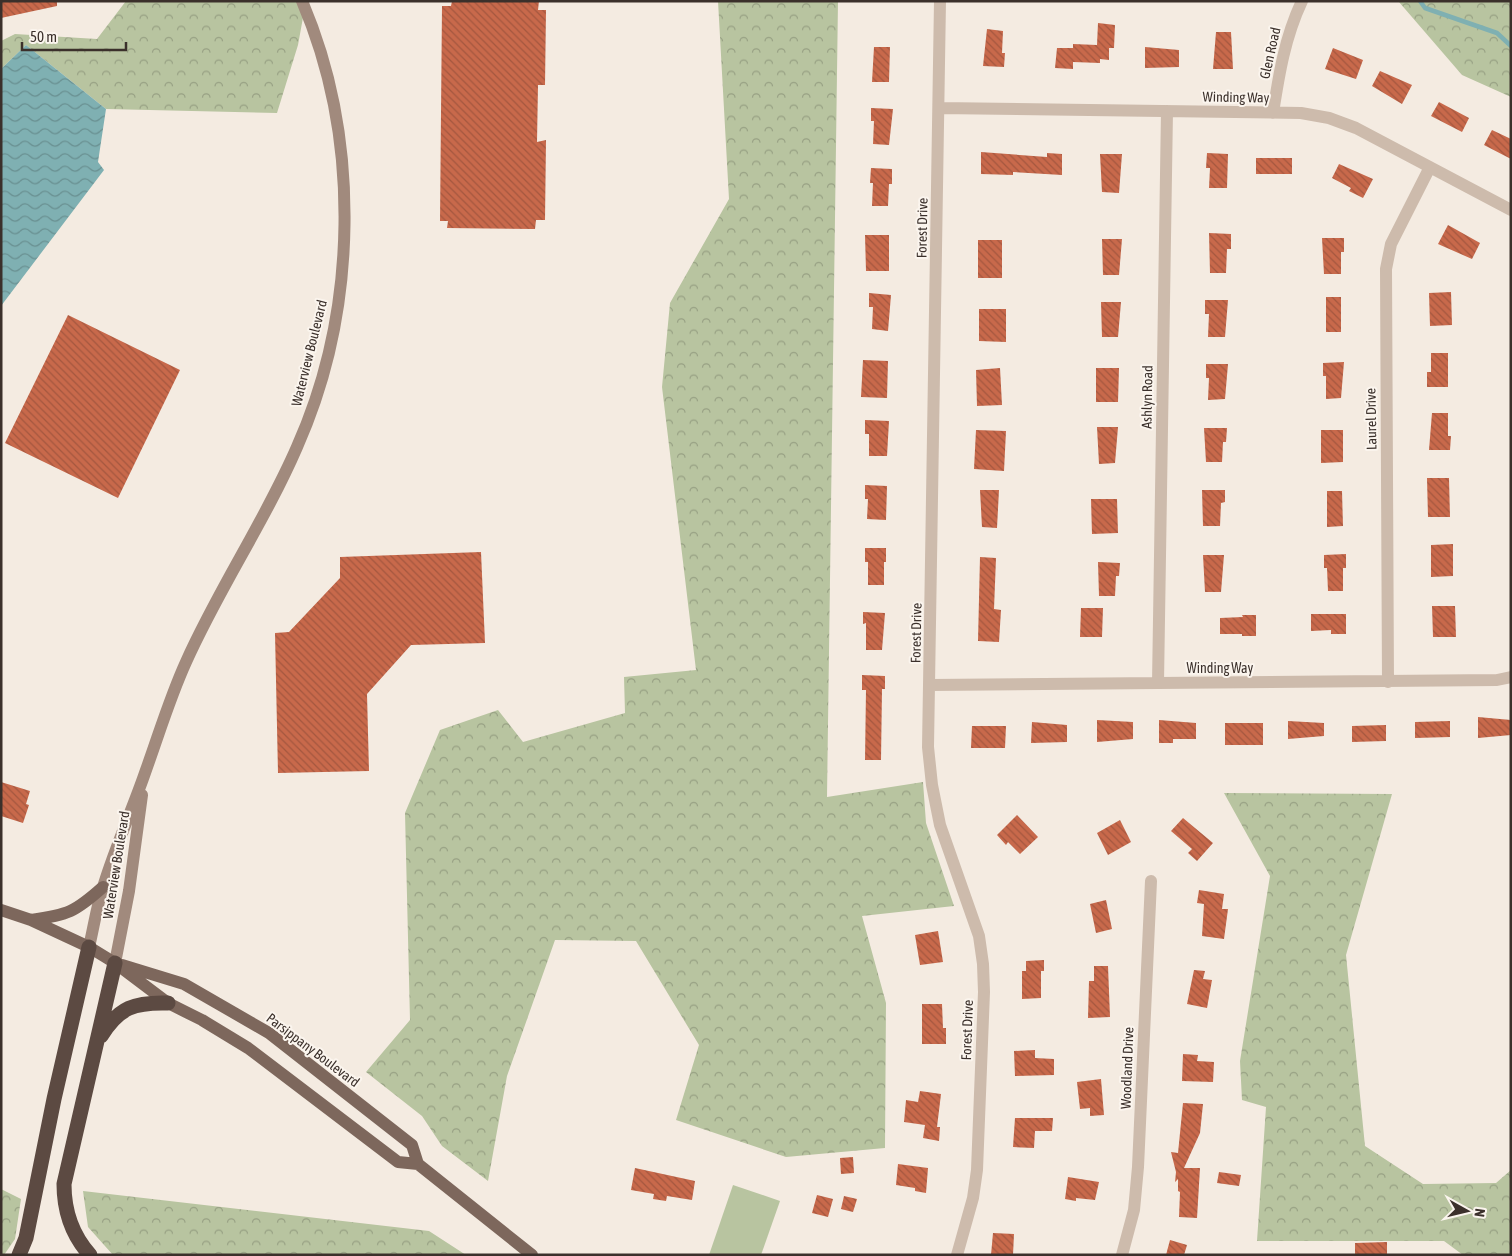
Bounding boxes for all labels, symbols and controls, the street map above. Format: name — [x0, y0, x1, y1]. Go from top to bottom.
scale bar — [22, 20, 126, 52]
street label: Glen Road — [1256, 25, 1284, 81]
text: 50 m — [30, 28, 57, 45]
street label: Winding Way — [1202, 88, 1270, 106]
street label: Forest Drive — [913, 198, 931, 258]
street label: Waterview Boulevard — [288, 298, 330, 408]
street label: Ashlyn Road — [1138, 365, 1156, 429]
street label: Laurel Drive — [1362, 388, 1380, 450]
street label: Forest Drive — [907, 603, 925, 663]
street label: Winding Way — [1187, 660, 1254, 676]
street label: Waterview Boulevard — [100, 810, 132, 920]
street label: Forest Drive — [958, 999, 976, 1061]
street label: Parsippany Boulevard — [263, 1010, 363, 1090]
street label: Woodland Drive — [1118, 1027, 1136, 1109]
north arrow — [1442, 1186, 1492, 1236]
text: N — [1471, 1208, 1488, 1218]

